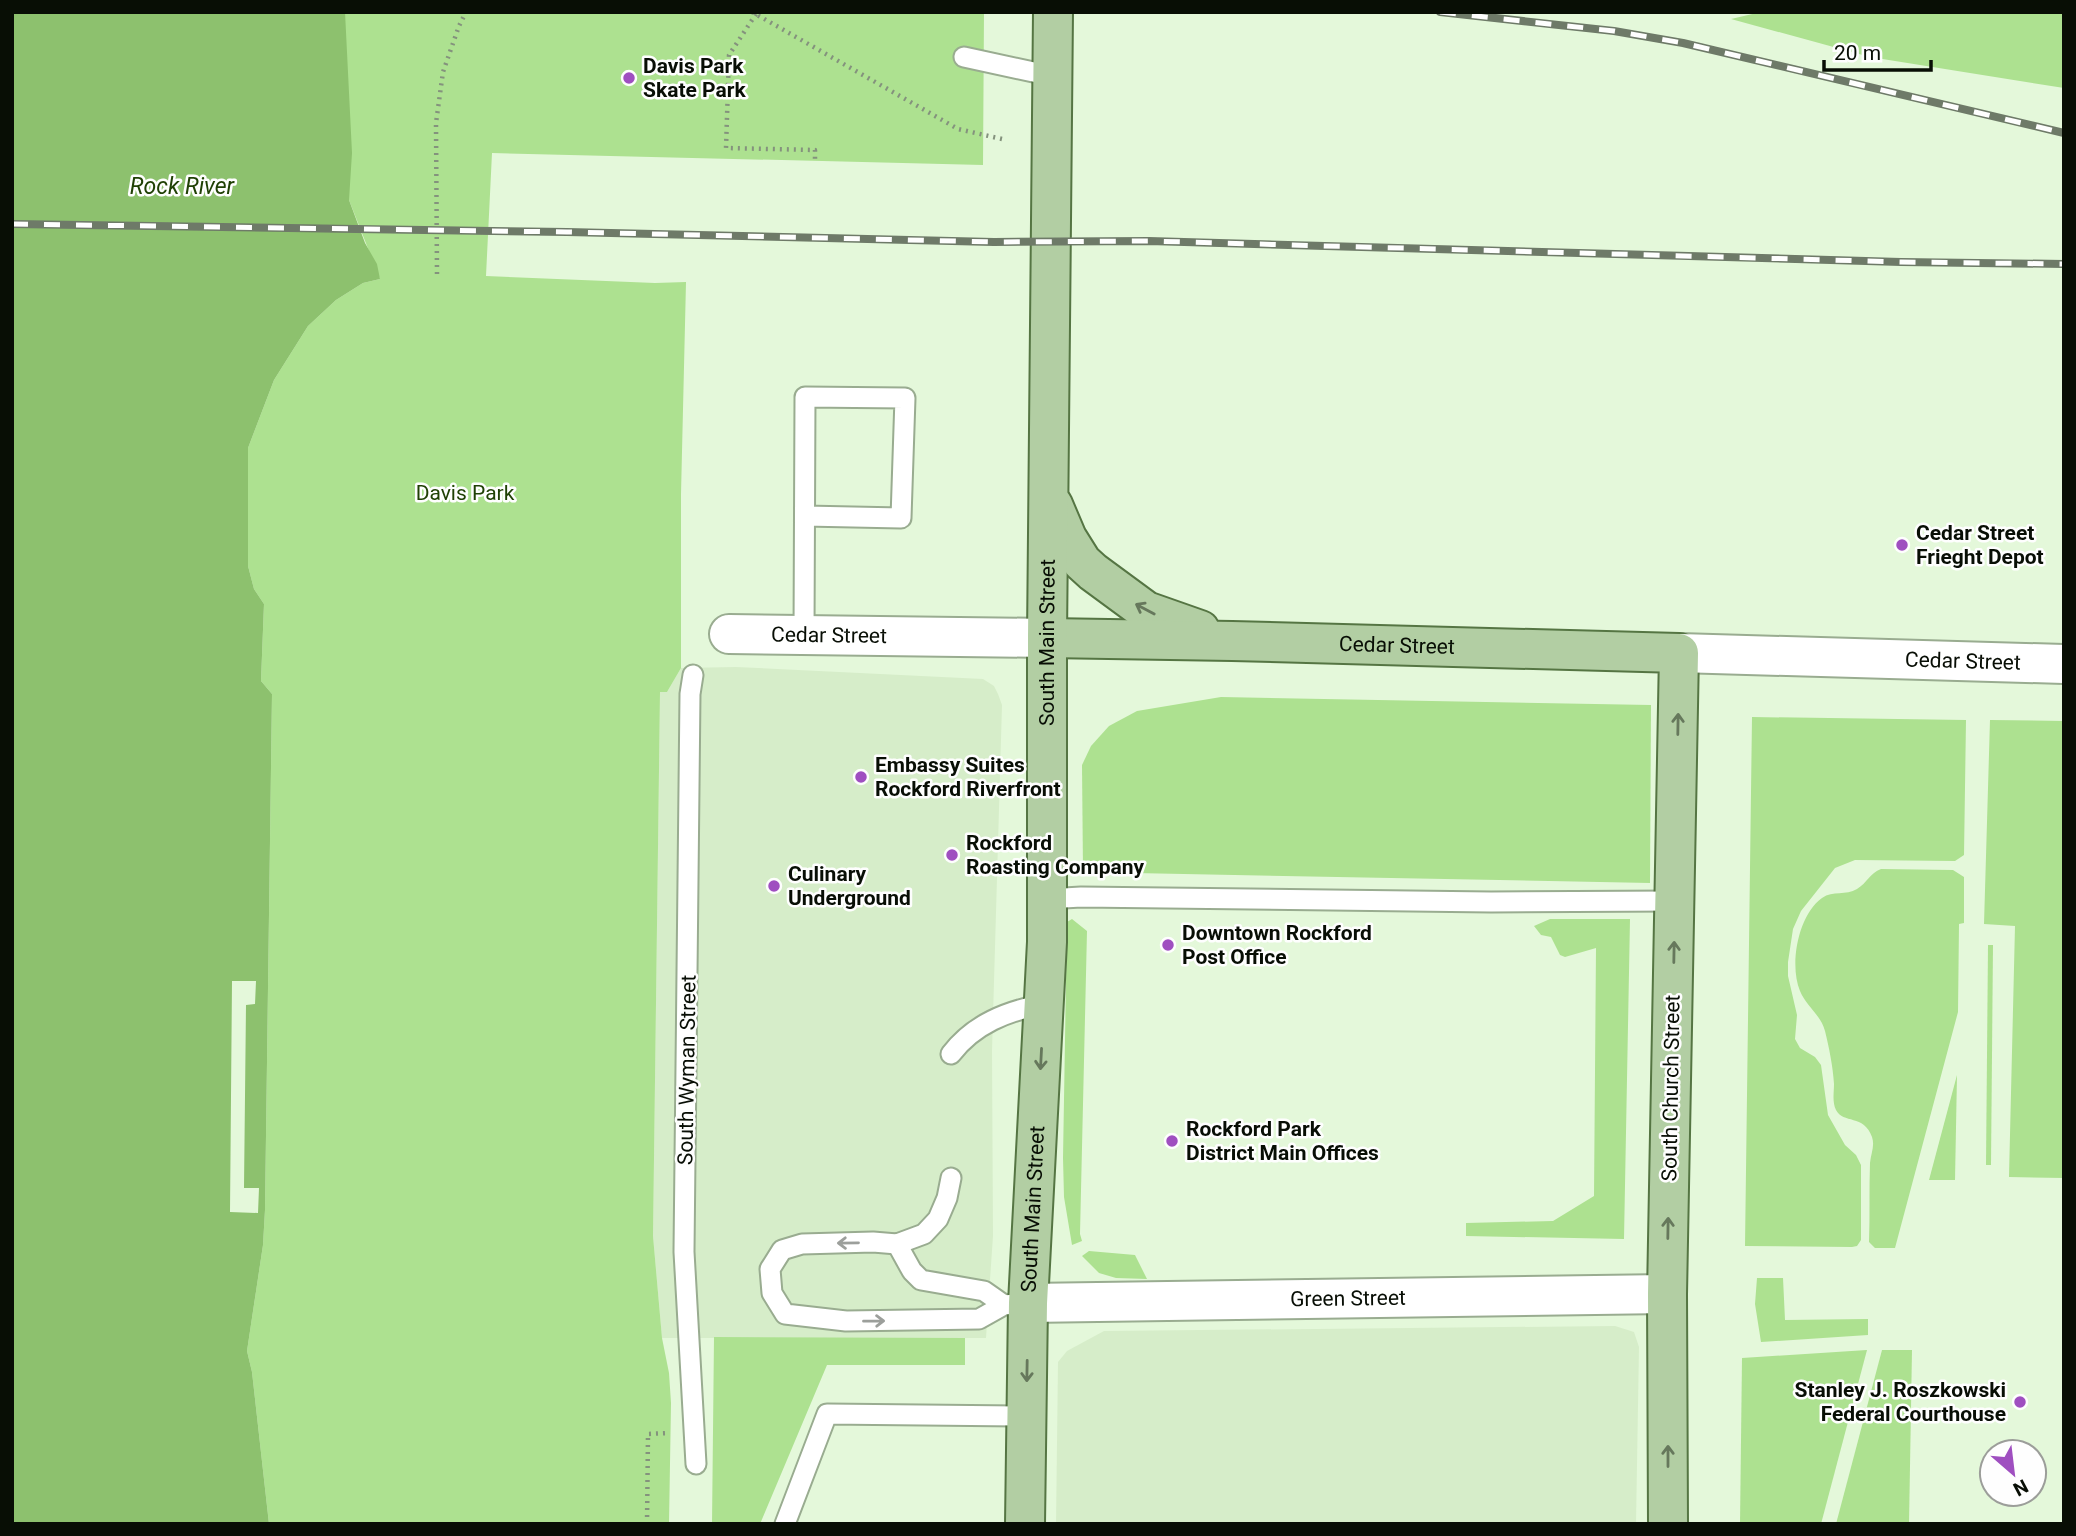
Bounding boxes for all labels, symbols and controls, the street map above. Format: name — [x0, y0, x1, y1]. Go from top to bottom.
scale bar — [1824, 28, 1931, 72]
text: 20 m — [1834, 41, 1881, 65]
place label: Davis Park Skate Park — [643, 54, 746, 102]
marker: Davis Park Skate Park — [621, 70, 637, 86]
water label: Rock River — [130, 173, 236, 200]
park label: Davis Park — [416, 481, 515, 505]
place label: Cedar Street Frieght Depot — [1916, 521, 2044, 569]
marker: Cedar Street Frieght Depot — [1894, 537, 1910, 553]
street label: South Main Street — [1035, 559, 1060, 726]
one-way arrow — [1136, 601, 1156, 615]
street label: Cedar Street — [771, 623, 887, 648]
street label: Cedar Street — [1339, 632, 1455, 659]
street label: Cedar Street — [1905, 647, 2021, 675]
one-way arrow — [1671, 713, 1685, 736]
place label: Embassy Suites Rockford Riverfront — [875, 753, 1061, 801]
marker: Embassy Suites Rockford Riverfront — [853, 769, 869, 785]
place label: Rockford Roasting Company — [966, 831, 1145, 879]
marker: Rockford Roasting Company — [944, 847, 960, 863]
place label: Culinary Underground — [788, 862, 911, 910]
marker: Culinary Underground — [766, 878, 782, 894]
place label: Downtown Rockford Post Office — [1182, 921, 1372, 969]
marker: Downtown Rockford Post Office — [1160, 937, 1176, 953]
one-way arrow — [1667, 940, 1680, 963]
street label: South Wyman Street — [673, 975, 701, 1165]
street label: South Church Street — [1657, 994, 1685, 1181]
one-way arrow — [1034, 1047, 1047, 1070]
place label: Rockford Park District Main Offices — [1186, 1117, 1379, 1165]
street label: South Main Street — [1017, 1125, 1049, 1293]
marker: Rockford Park District Main Offices — [1164, 1133, 1180, 1149]
one-way arrow — [1662, 1217, 1675, 1240]
one-way arrow — [837, 1236, 860, 1249]
street label: Green Street — [1290, 1286, 1406, 1311]
one-way arrow — [862, 1314, 885, 1328]
one-way arrow — [1020, 1360, 1034, 1383]
place label: Stanley J. Roszkowski Federal Courthouse — [1795, 1378, 2006, 1426]
marker: Stanley J. Roszkowski Federal Courthouse — [2012, 1394, 2028, 1410]
north arrow — [1978, 1438, 2048, 1508]
one-way arrow — [1661, 1444, 1675, 1467]
text: N — [2009, 1474, 2032, 1501]

